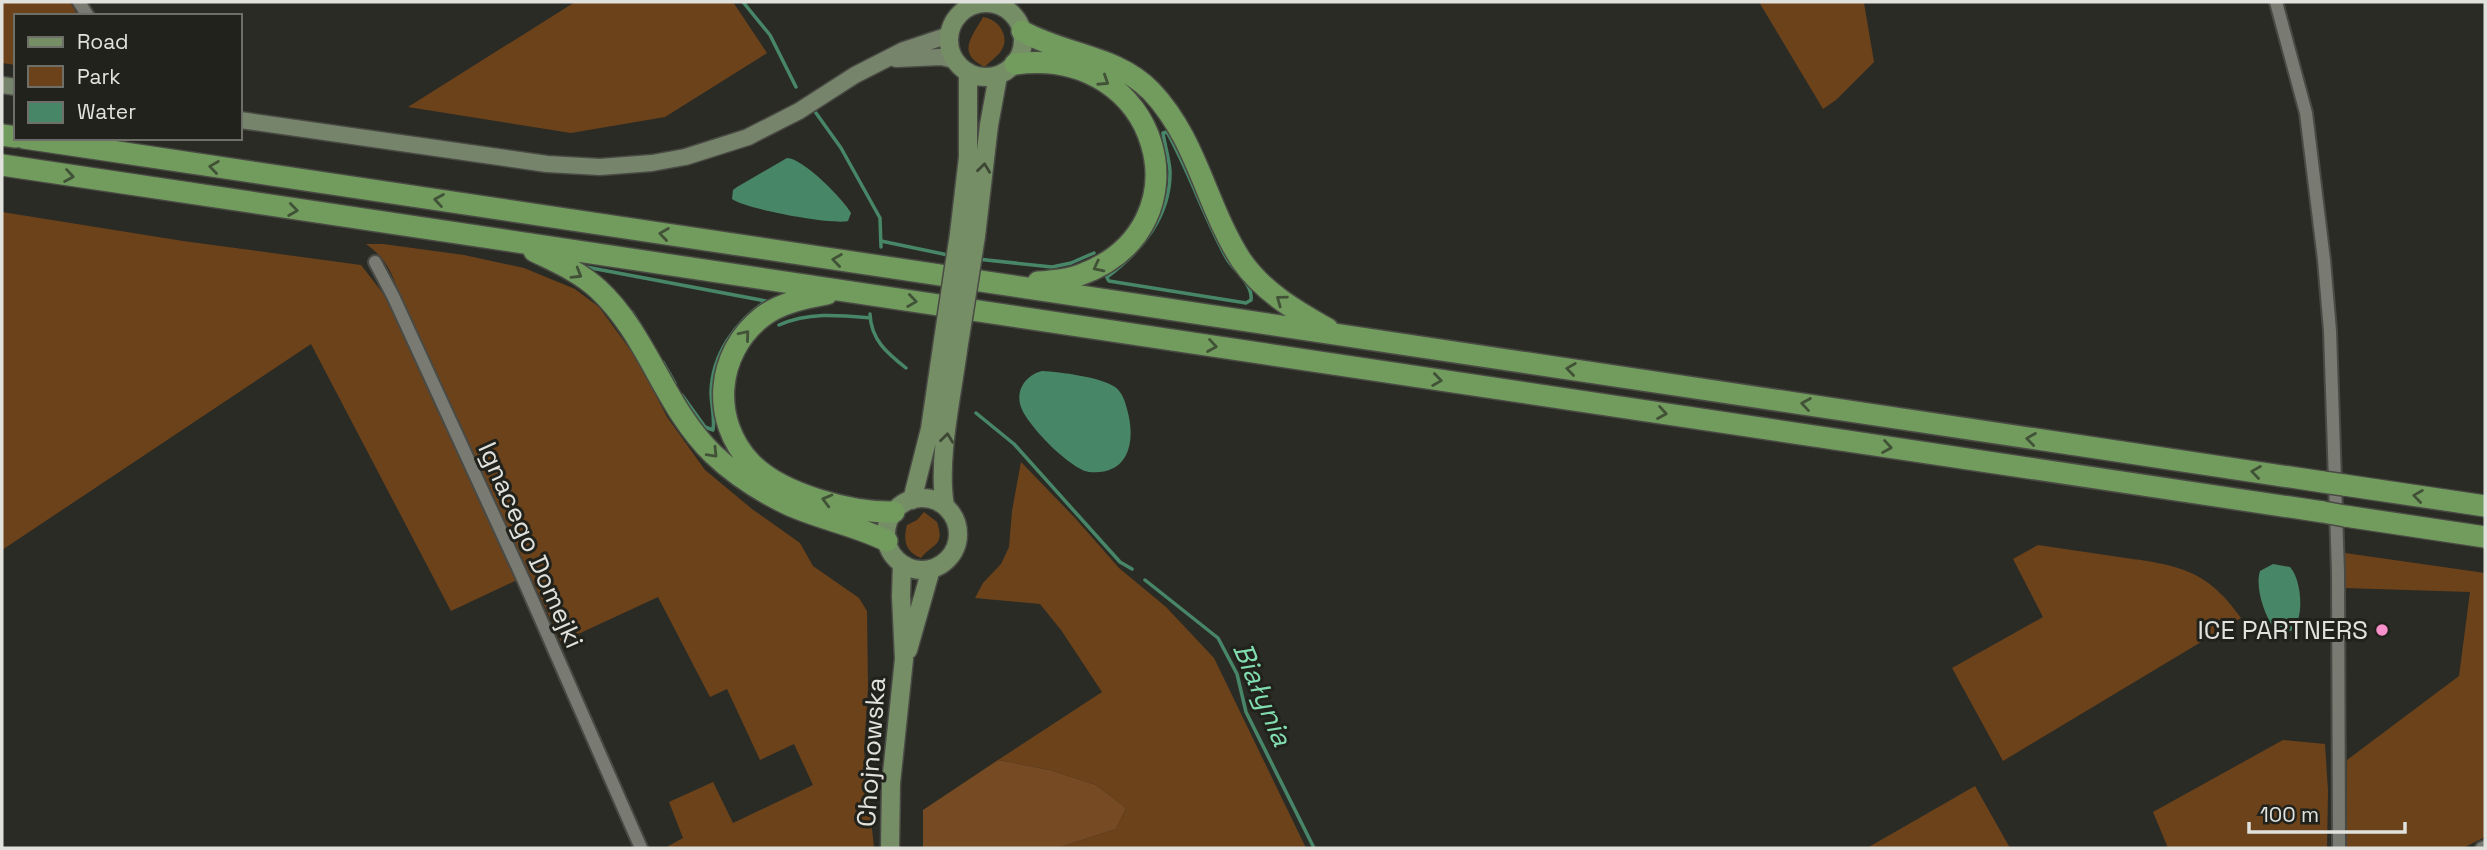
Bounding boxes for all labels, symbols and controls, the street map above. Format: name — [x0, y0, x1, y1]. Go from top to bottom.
legend — [14, 14, 242, 140]
text: Road — [77, 28, 129, 55]
text: Park — [77, 63, 121, 90]
one-way arrow — [1096, 72, 1109, 85]
text: Water — [77, 98, 136, 125]
one-way arrow — [208, 159, 220, 174]
one-way arrow — [977, 162, 992, 174]
one-way arrow — [63, 168, 75, 183]
one-way arrow — [433, 193, 445, 208]
one-way arrow — [287, 202, 299, 217]
one-way arrow — [658, 227, 670, 242]
one-way arrow — [832, 252, 843, 267]
one-way arrow — [1092, 258, 1105, 272]
one-way arrow — [570, 266, 583, 279]
one-way arrow — [906, 294, 917, 309]
one-way arrow — [1276, 296, 1289, 308]
one-way arrow — [737, 330, 749, 343]
one-way arrow — [1206, 338, 1218, 353]
one-way arrow — [1565, 362, 1577, 377]
one-way arrow — [1431, 372, 1443, 387]
one-way arrow — [1800, 397, 1812, 412]
one-way arrow — [1656, 405, 1668, 420]
one-way arrow — [939, 432, 954, 444]
one-way arrow — [2025, 432, 2037, 447]
street label: Ignacego Domejki — [470, 437, 592, 653]
one-way arrow — [1881, 439, 1893, 454]
one-way arrow — [705, 445, 718, 458]
one-way arrow — [2250, 465, 2262, 480]
one-way arrow — [2412, 489, 2424, 504]
one-way arrow — [822, 494, 834, 509]
place label: ICE PARTNERS — [2197, 613, 2368, 647]
marker: ICE PARTNERS — [2374, 622, 2390, 638]
water label: Białynia — [1225, 637, 1301, 752]
street label: Chojnowska — [849, 676, 893, 828]
scale bar — [2249, 790, 2405, 834]
text: 100 m — [2260, 801, 2319, 828]

